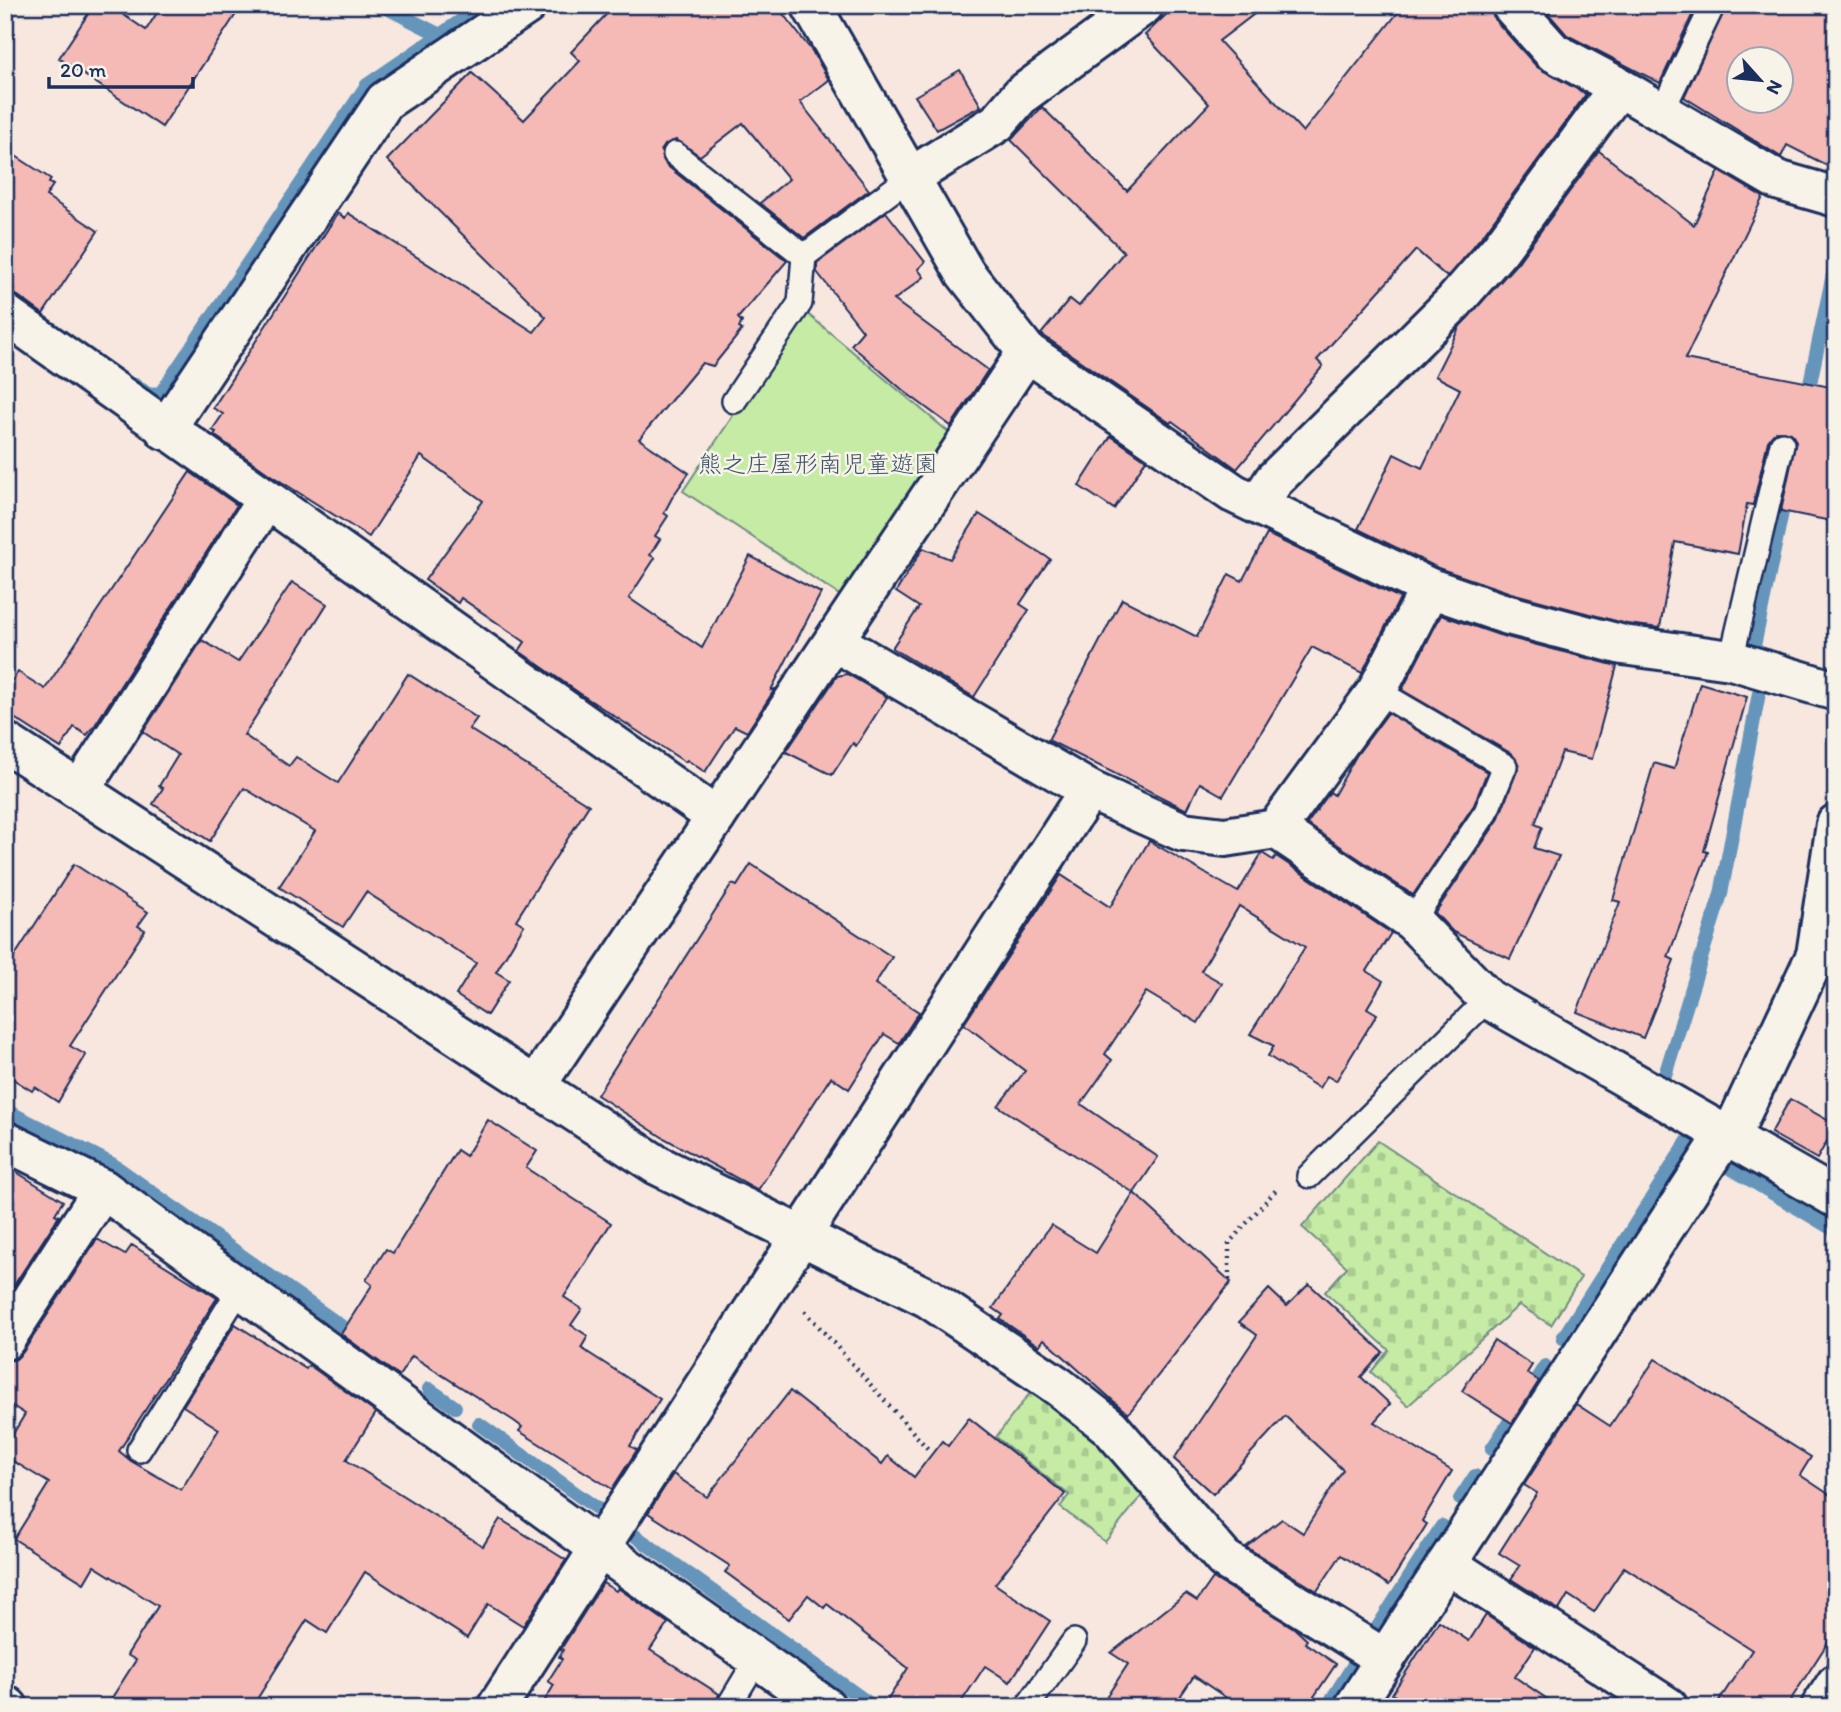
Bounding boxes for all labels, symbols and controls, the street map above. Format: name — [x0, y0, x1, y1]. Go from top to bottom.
scale bar — [49, 46, 192, 90]
north arrow — [1726, 46, 1796, 116]
text: 20 m — [60, 57, 107, 82]
text: N — [1762, 77, 1788, 98]
park label: 熊之庄屋形南児童遊園 — [698, 449, 938, 478]

